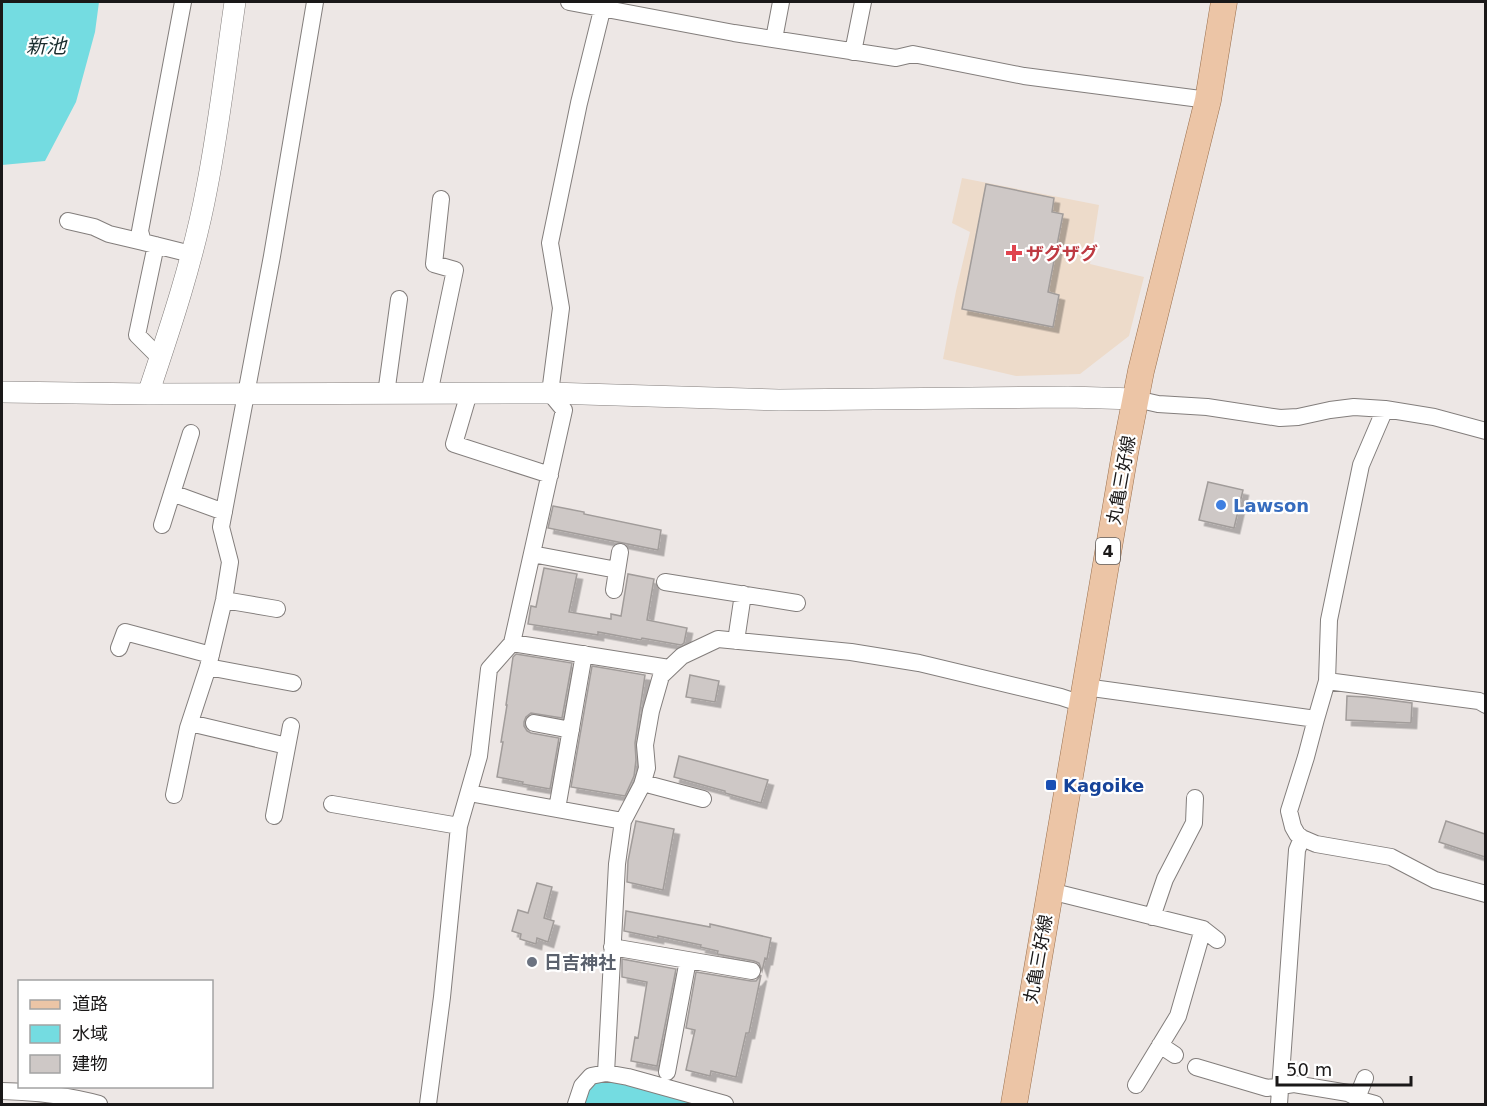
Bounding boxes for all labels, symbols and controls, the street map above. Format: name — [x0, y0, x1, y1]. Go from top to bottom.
water label: 新池 — [26, 34, 68, 58]
place label: ザグザグ — [1026, 243, 1098, 264]
marker: ザグザグ — [1007, 246, 1021, 260]
street label: 丸亀三好線 — [1103, 434, 1139, 526]
place label: Lawson — [1233, 495, 1309, 516]
marker: Lawson — [1214, 498, 1228, 512]
road number: 4 — [1096, 538, 1120, 564]
place label: Kagoike — [1063, 775, 1144, 796]
marker: Kagoike — [1044, 778, 1058, 792]
street label: 丸亀三好線 — [1020, 913, 1056, 1005]
place label: 日吉神社 — [544, 952, 616, 973]
marker: 日吉神社 — [525, 955, 539, 969]
legend — [18, 980, 213, 1088]
text: 道路 — [72, 993, 108, 1014]
text: 水域 — [72, 1023, 108, 1044]
scale bar — [1277, 1049, 1410, 1087]
text: 建物 — [72, 1053, 108, 1074]
text: 50 m — [1286, 1059, 1332, 1080]

